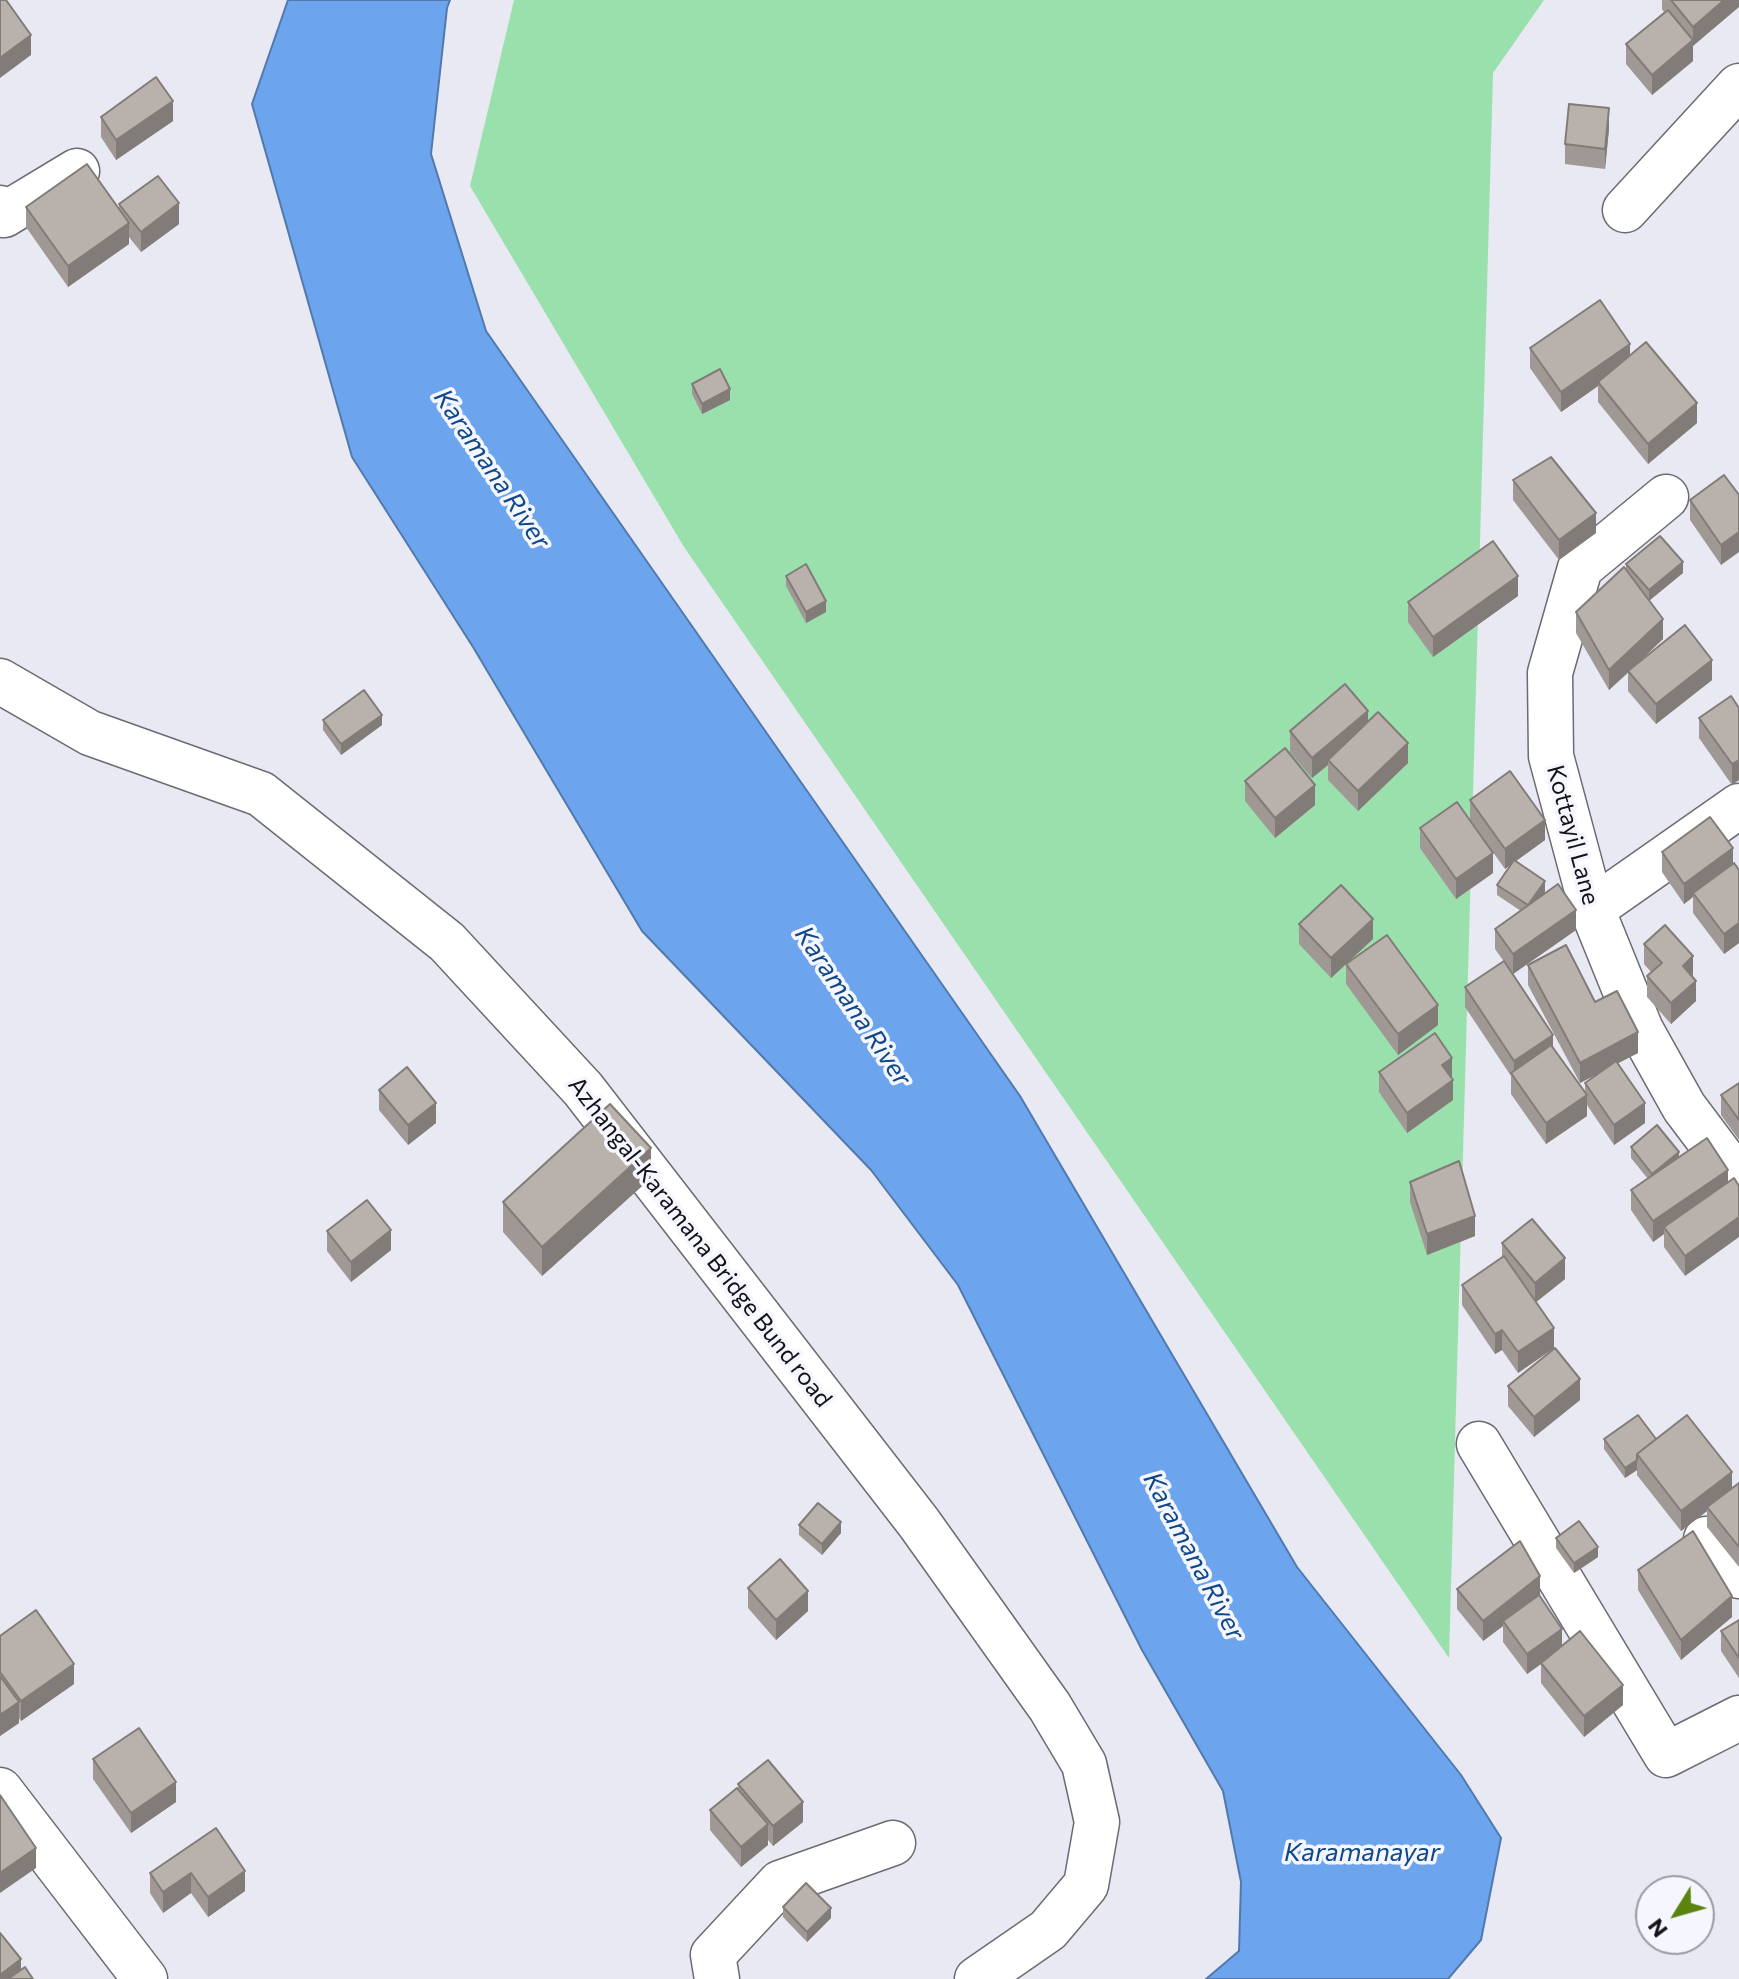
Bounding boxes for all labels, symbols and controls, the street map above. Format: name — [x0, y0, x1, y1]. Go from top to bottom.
water label: Karamana River — [427, 383, 557, 555]
street label: Kottayil Lane — [1541, 762, 1605, 908]
water label: Karamana River — [788, 920, 918, 1092]
street label: Azhangal-Karamana Bridge Bund road — [562, 1071, 838, 1413]
water label: Karamana River — [1137, 1467, 1251, 1645]
water label: Karamanayar — [1284, 1836, 1440, 1868]
north arrow — [1635, 1875, 1715, 1955]
text: N — [1641, 1914, 1673, 1943]

